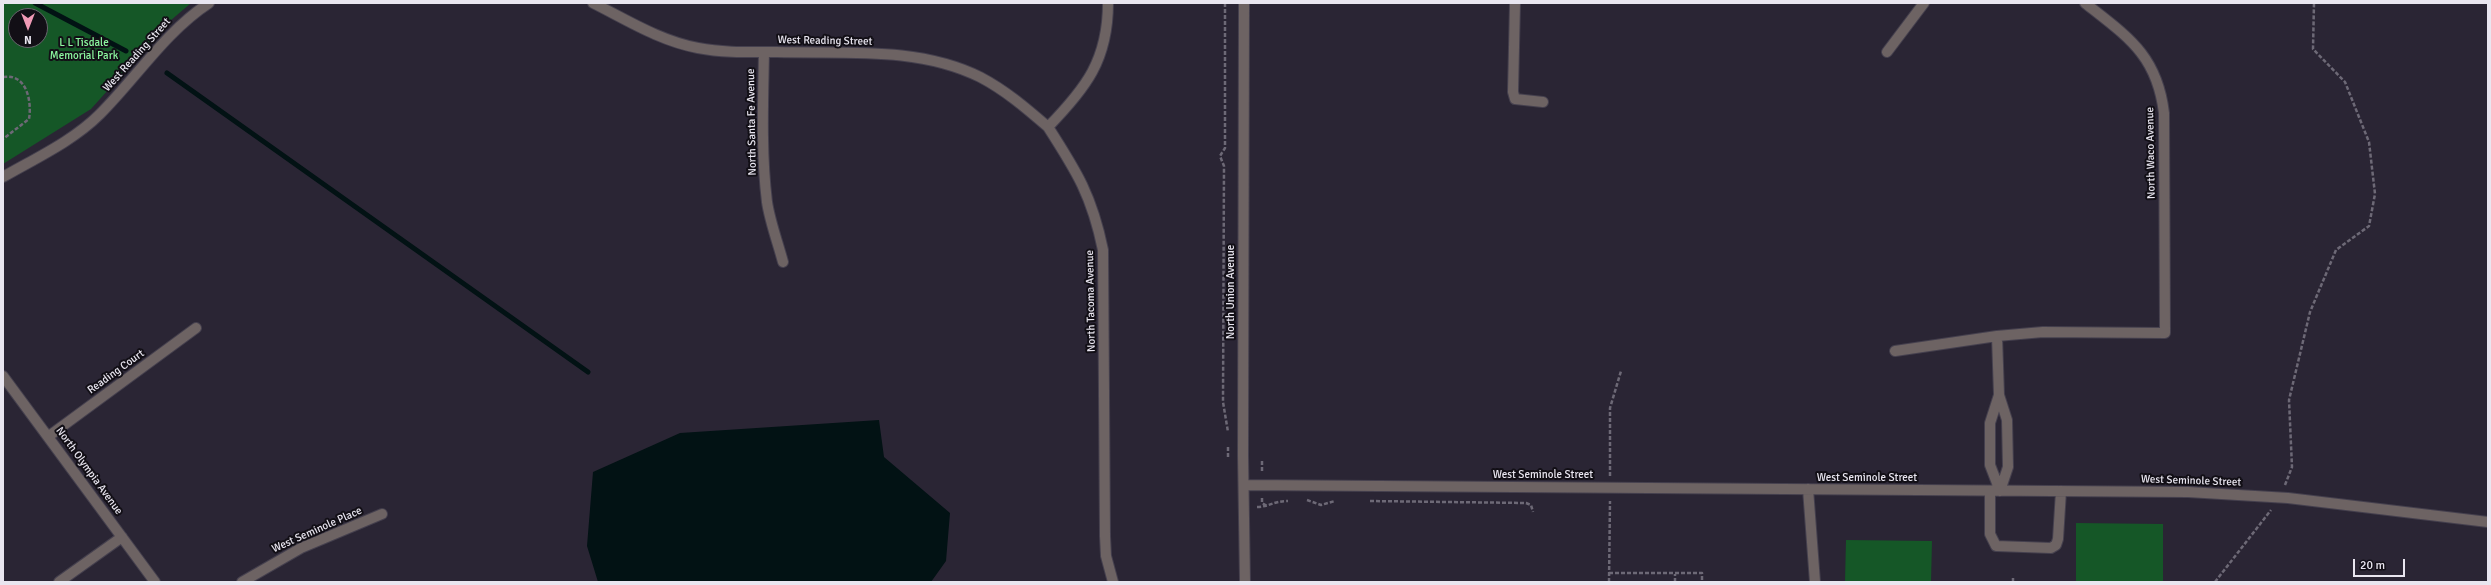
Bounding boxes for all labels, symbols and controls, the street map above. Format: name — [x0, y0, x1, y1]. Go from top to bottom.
north arrow — [8, 8, 48, 48]
street label: West Reading Street — [100, 15, 174, 95]
text: N — [24, 33, 32, 46]
street label: West Reading Street — [778, 34, 872, 48]
park label: L L Tisdale Memorial Park — [50, 36, 118, 62]
street label: North Santa Fe Avenue — [744, 68, 760, 176]
street label: North Waco Avenue — [2144, 107, 2158, 199]
street label: North Union Avenue — [1224, 245, 1238, 339]
street label: North Tacoma Avenue — [1084, 250, 1098, 352]
street label: Reading Court — [85, 347, 147, 397]
street label: North Olympia Avenue — [53, 425, 125, 517]
street label: West Seminole Street — [1493, 468, 1593, 482]
street label: West Seminole Street — [1817, 471, 1917, 485]
street label: West Seminole Street — [2141, 473, 2241, 489]
street label: West Seminole Place — [270, 504, 364, 556]
scale bar — [2355, 551, 2407, 577]
text: 20 m — [2360, 558, 2385, 573]

